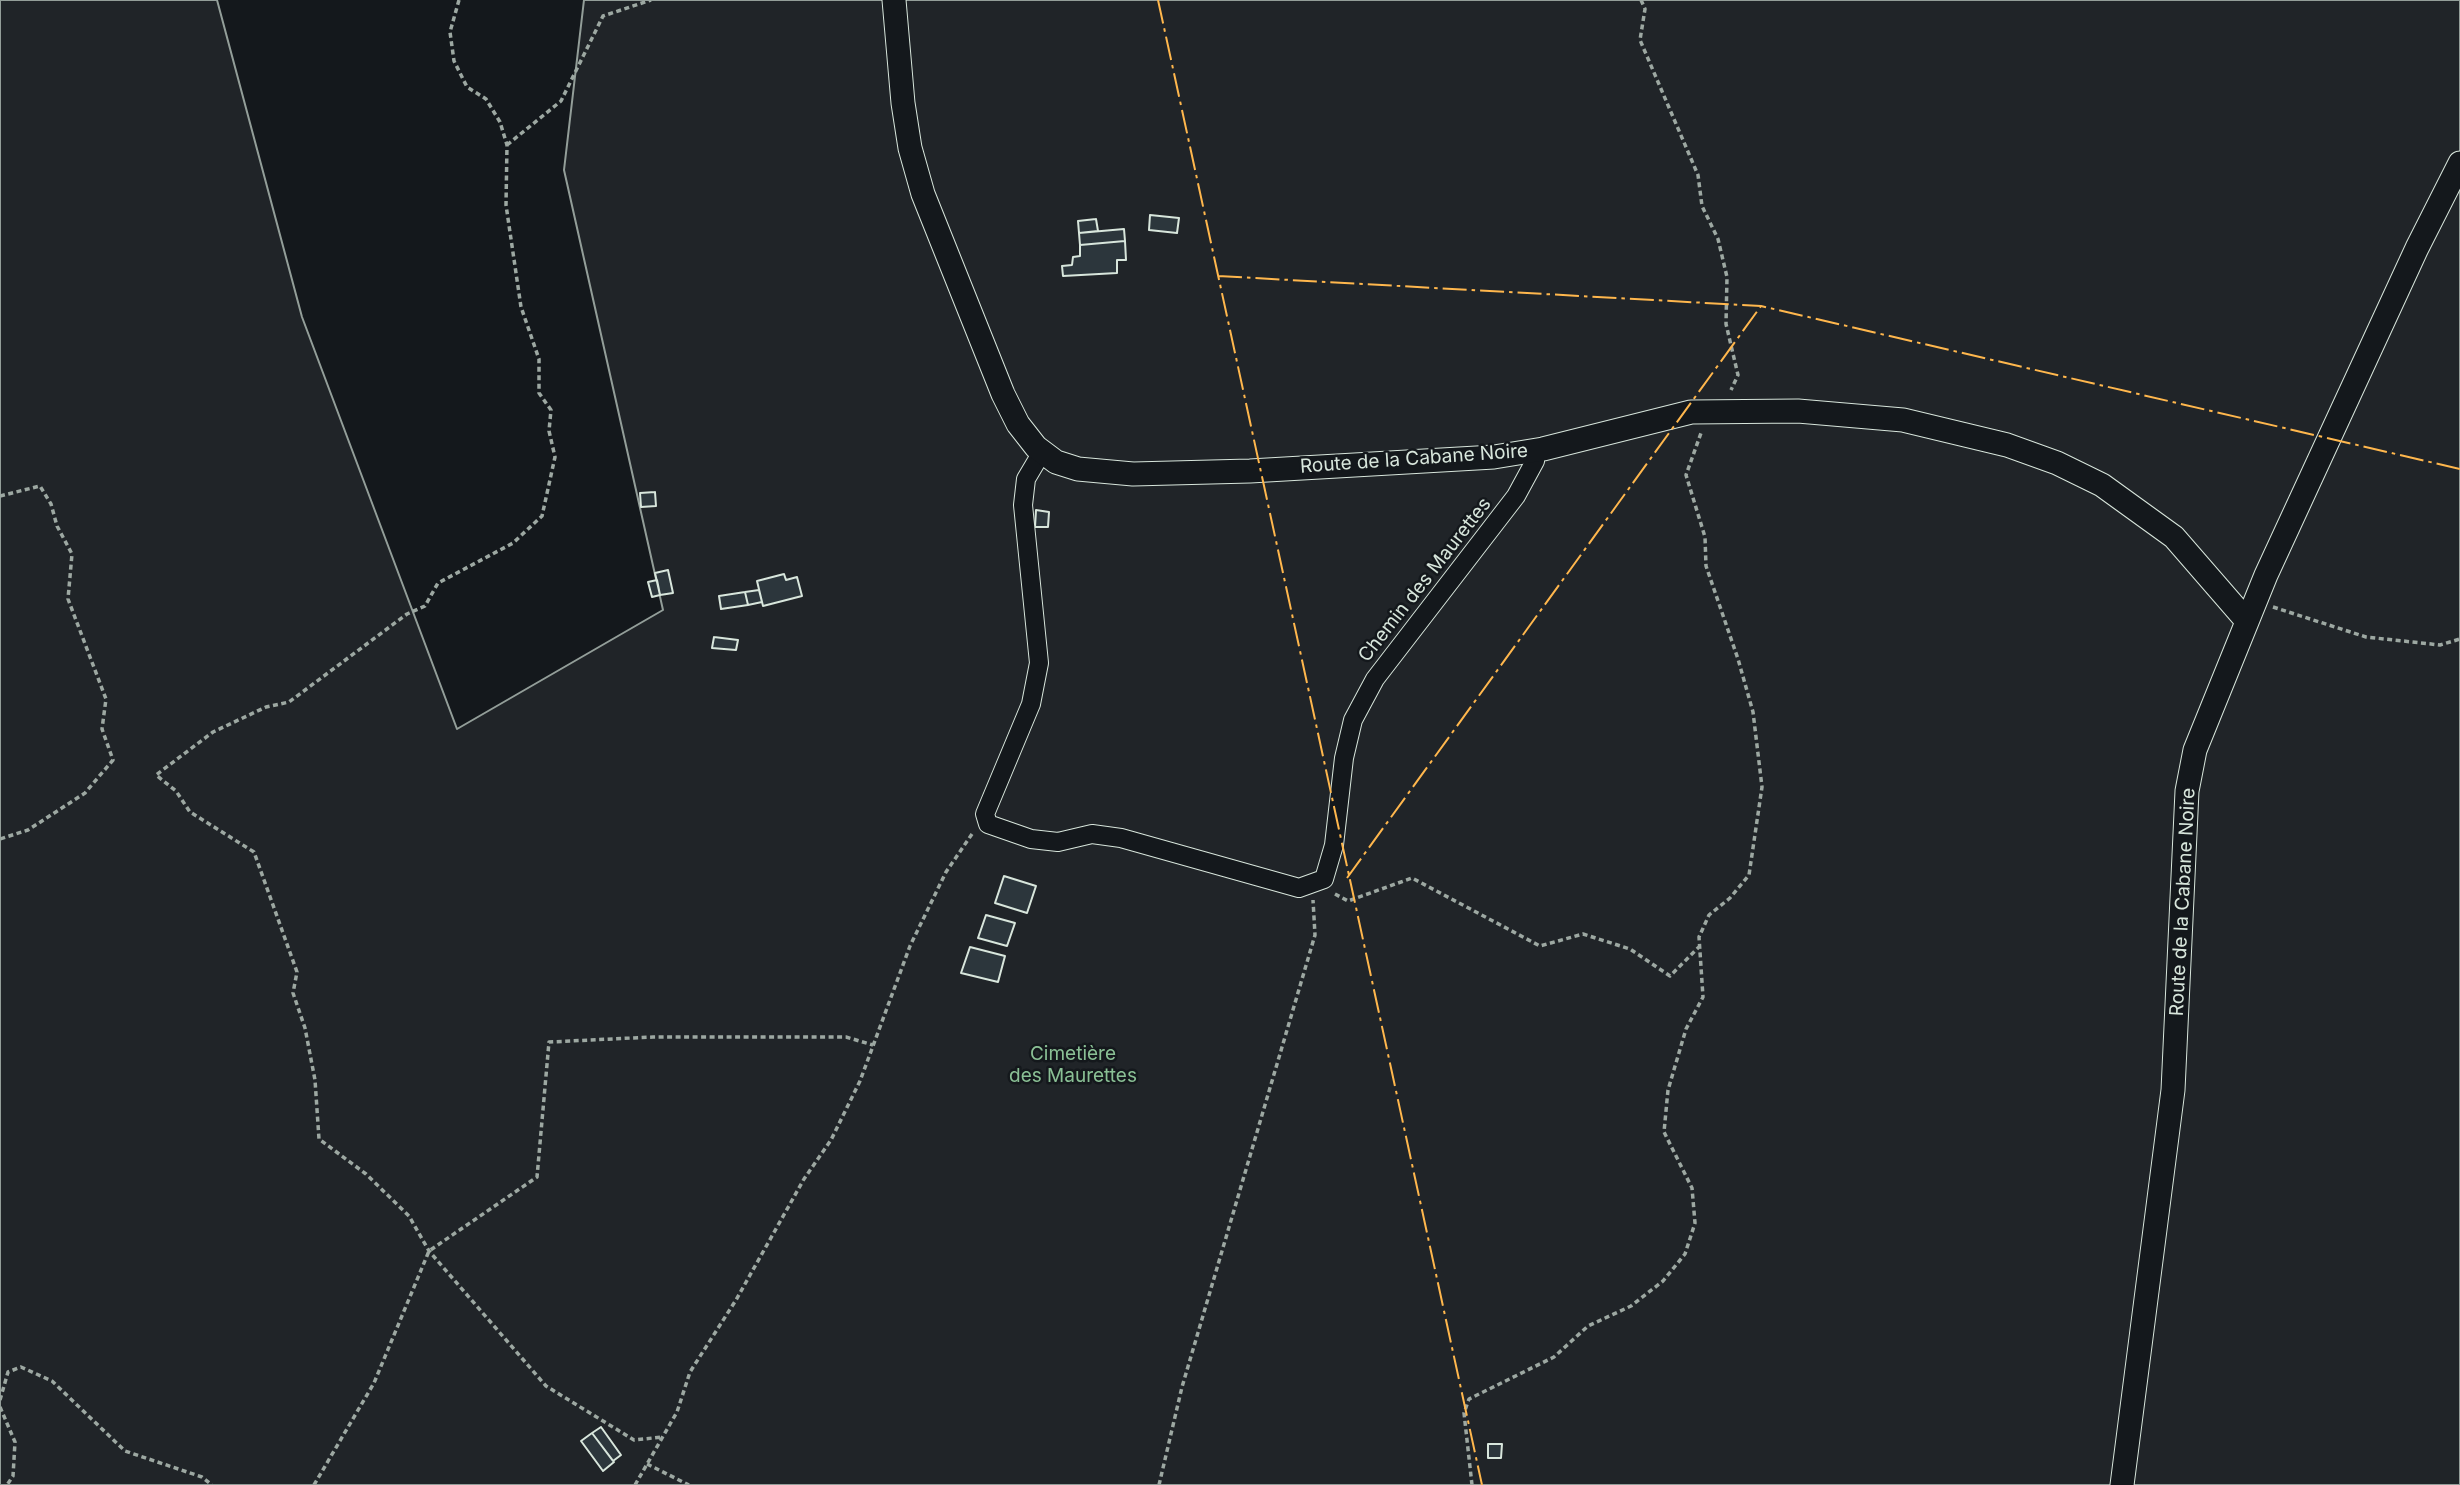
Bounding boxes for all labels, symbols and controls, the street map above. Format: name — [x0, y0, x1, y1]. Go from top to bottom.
street label: Route de la Cabane Noire — [1299, 440, 1529, 478]
street label: Chemin des Maurettes — [1354, 493, 1496, 667]
street label: Route de la Cabane Noire — [2166, 787, 2200, 1017]
park label: Cimetière des Maurettes — [1009, 1043, 1137, 1087]

